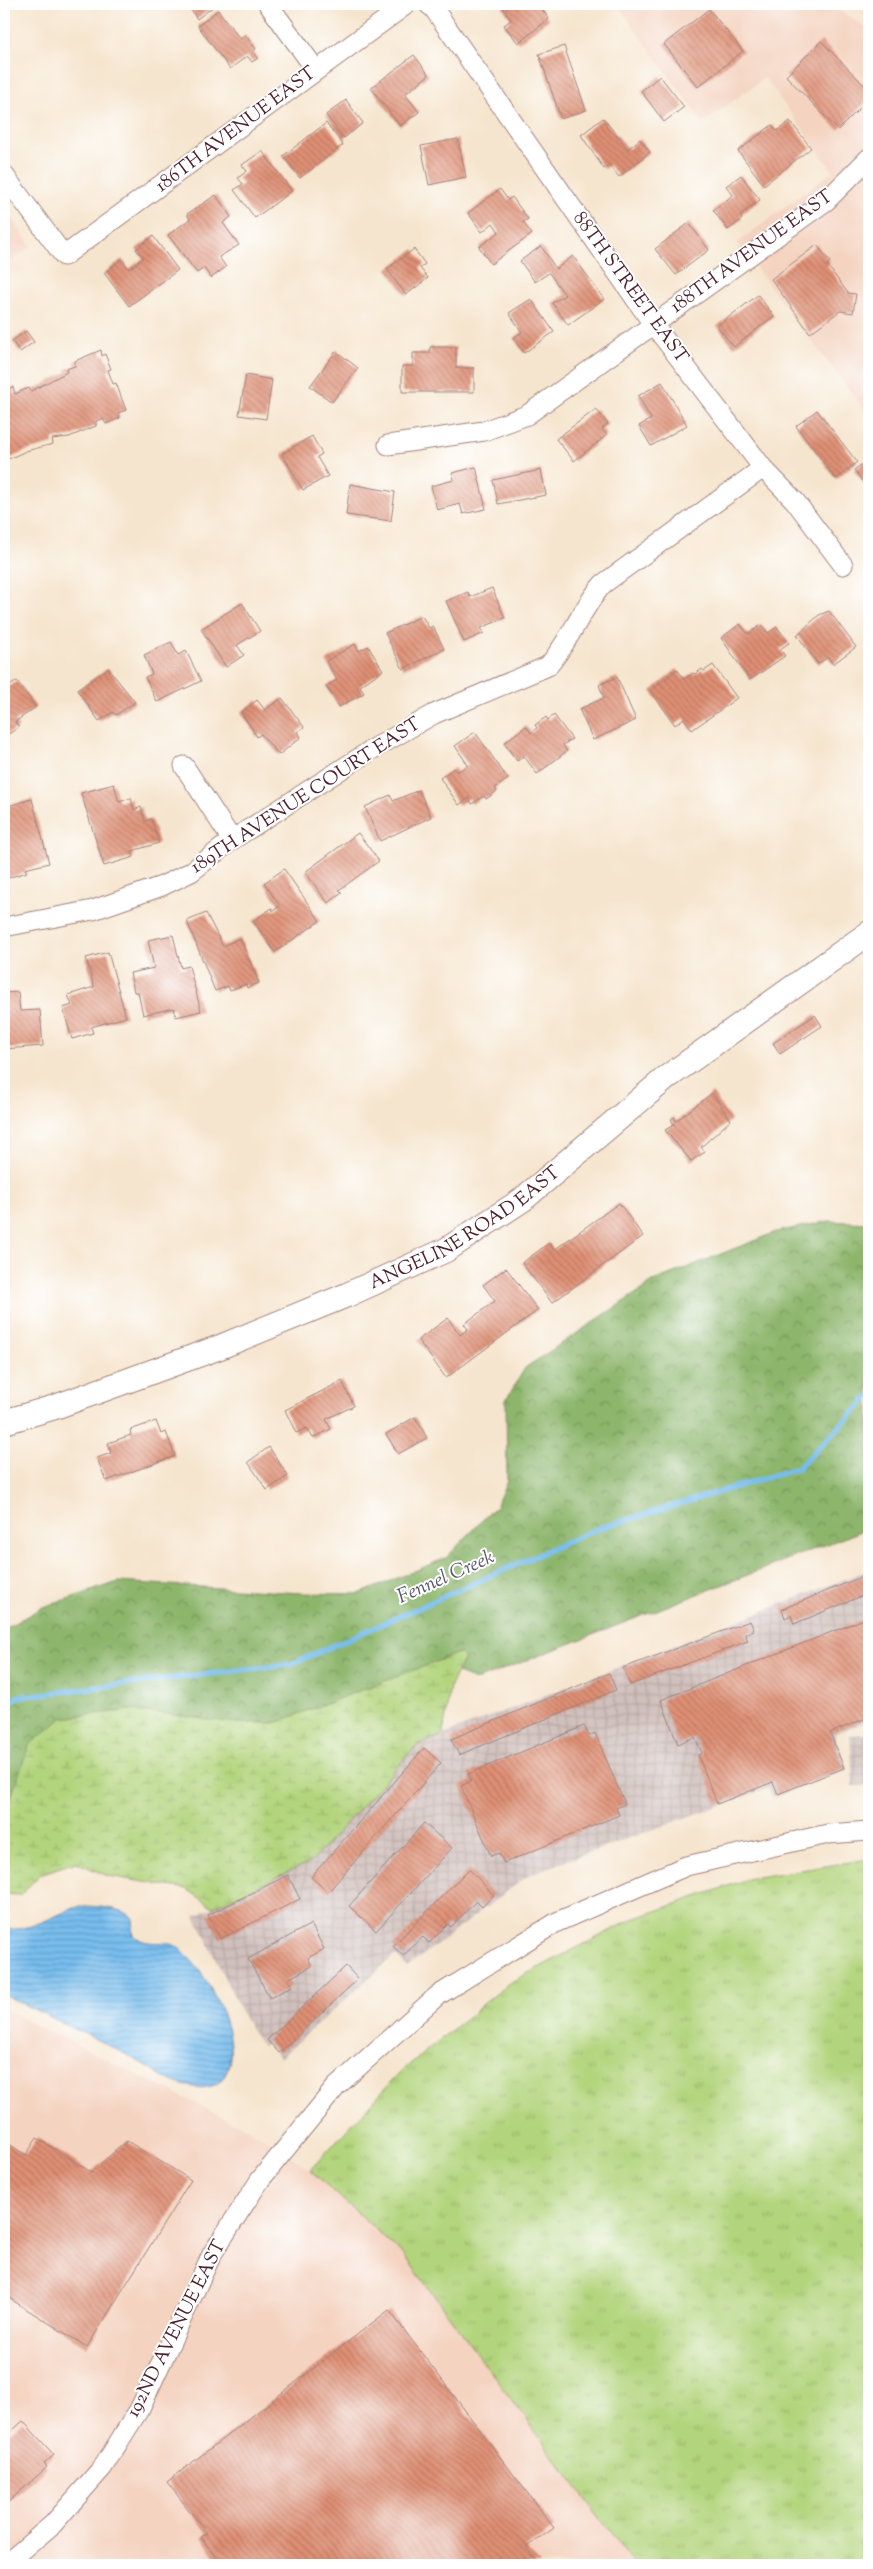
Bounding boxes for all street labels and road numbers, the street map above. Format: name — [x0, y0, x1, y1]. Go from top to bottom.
street label: 186TH AVENUE EAST — [150, 61, 322, 199]
street label: 188TH AVENUE EAST — [665, 184, 839, 320]
street label: 88TH STREET EAST — [566, 207, 694, 369]
street label: 189TH AVENUE COURT EAST — [186, 711, 426, 881]
street label: ANGELINE ROAD EAST — [365, 1160, 566, 1297]
street label: 192ND AVENUE EAST — [121, 2236, 233, 2422]

